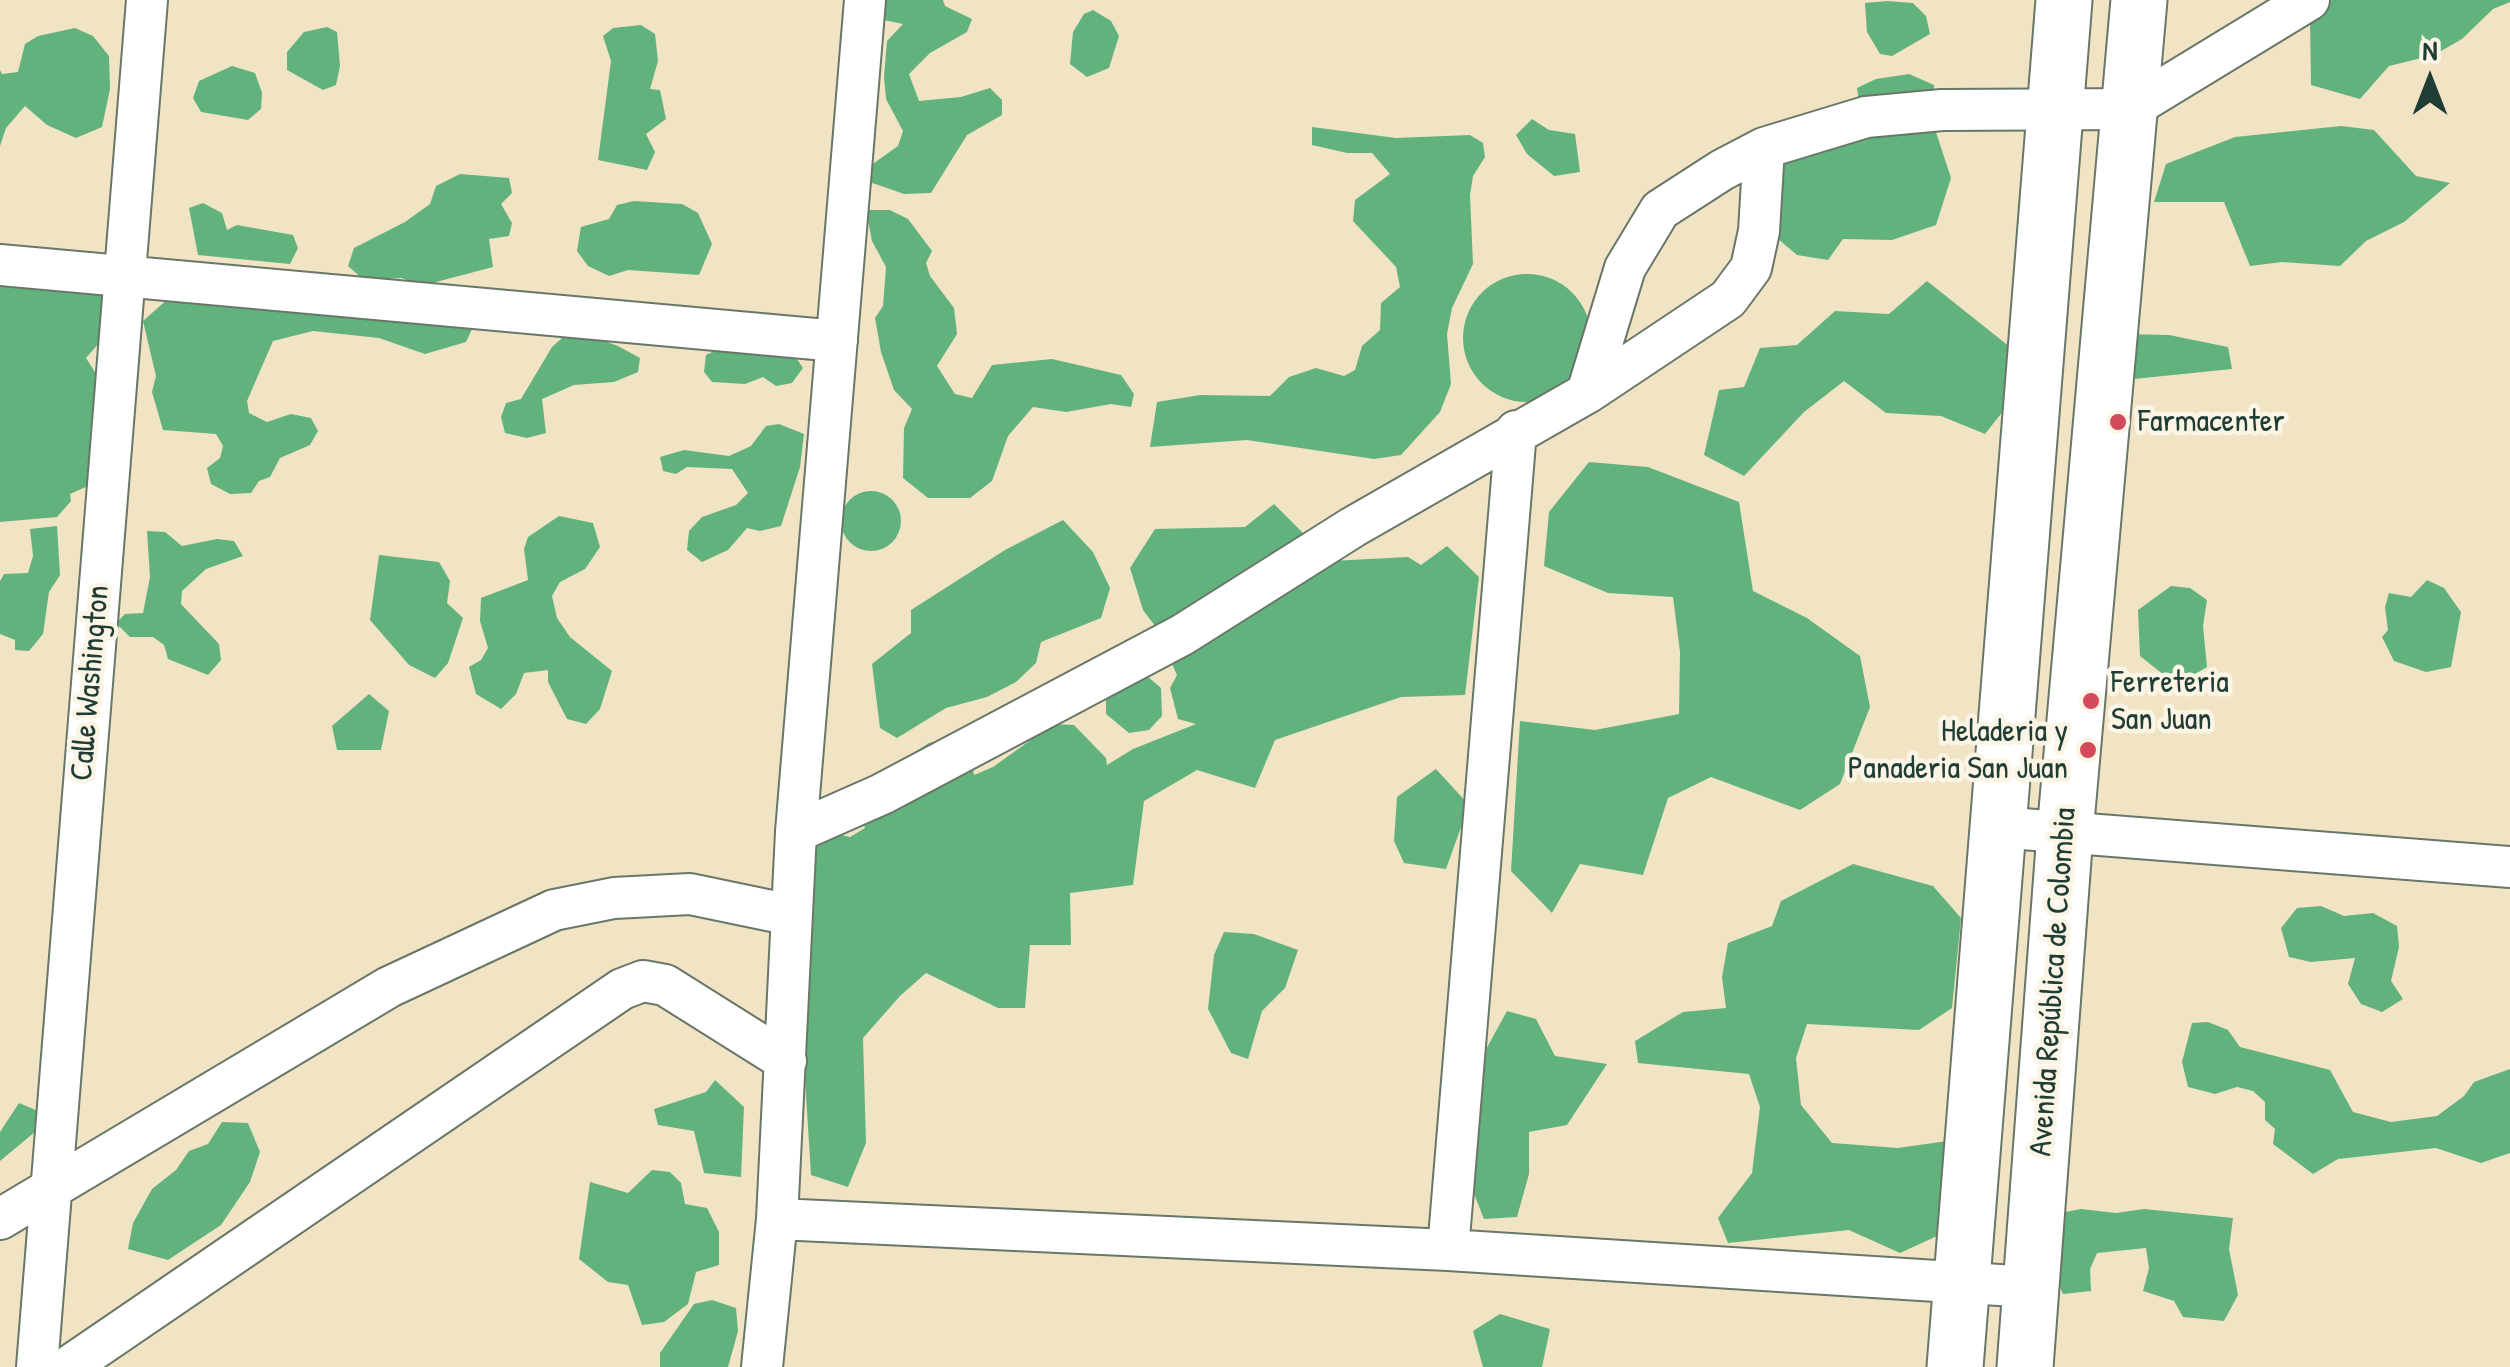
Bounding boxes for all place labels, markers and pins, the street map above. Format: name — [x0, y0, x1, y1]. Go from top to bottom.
place label: Farmacenter — [2138, 403, 2285, 441]
marker: Farmacenter — [2107, 411, 2129, 433]
place label: Ferreteria San Juan — [2111, 664, 2229, 739]
marker: Ferreteria San Juan — [2080, 690, 2102, 712]
place label: Heladeria y Panaderia San Juan — [1848, 713, 2068, 788]
marker: Heladeria y Panaderia San Juan — [2077, 739, 2099, 761]

